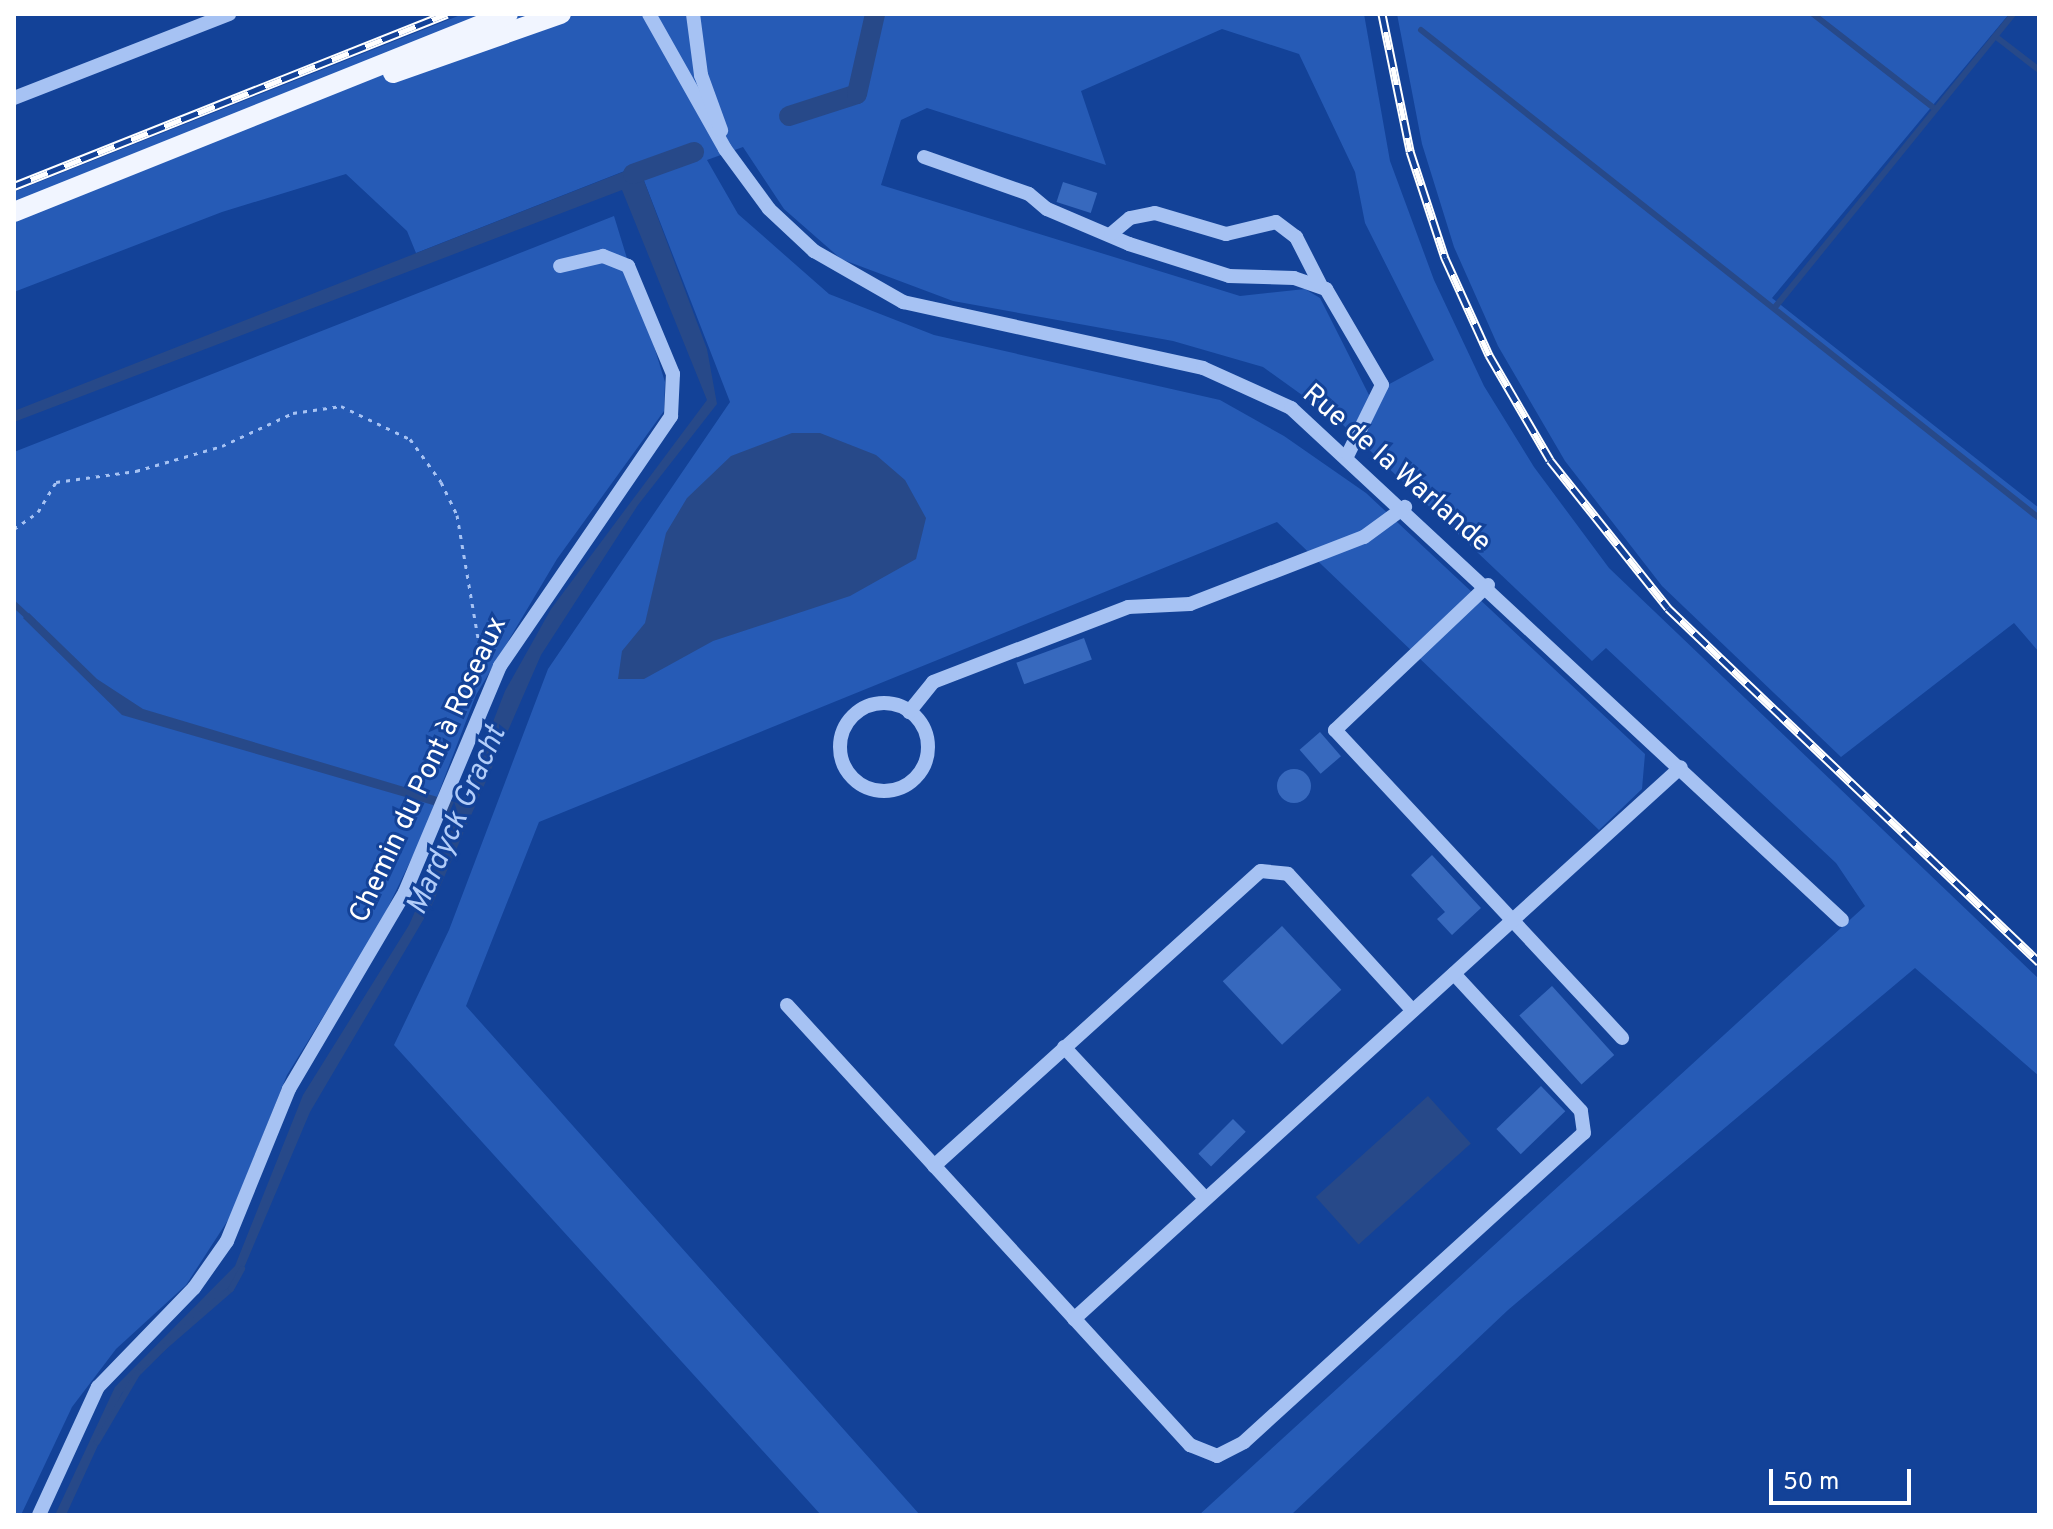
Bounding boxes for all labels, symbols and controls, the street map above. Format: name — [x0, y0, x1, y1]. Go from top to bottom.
street label: Rue de la Warlande — [1295, 378, 1497, 560]
street label: Chemin du Pont à Roseaux — [343, 611, 515, 929]
water label: Mardyck Gracht — [400, 721, 516, 921]
scale bar — [1773, 1453, 1915, 1503]
text: 50 m — [1783, 1468, 1839, 1498]

